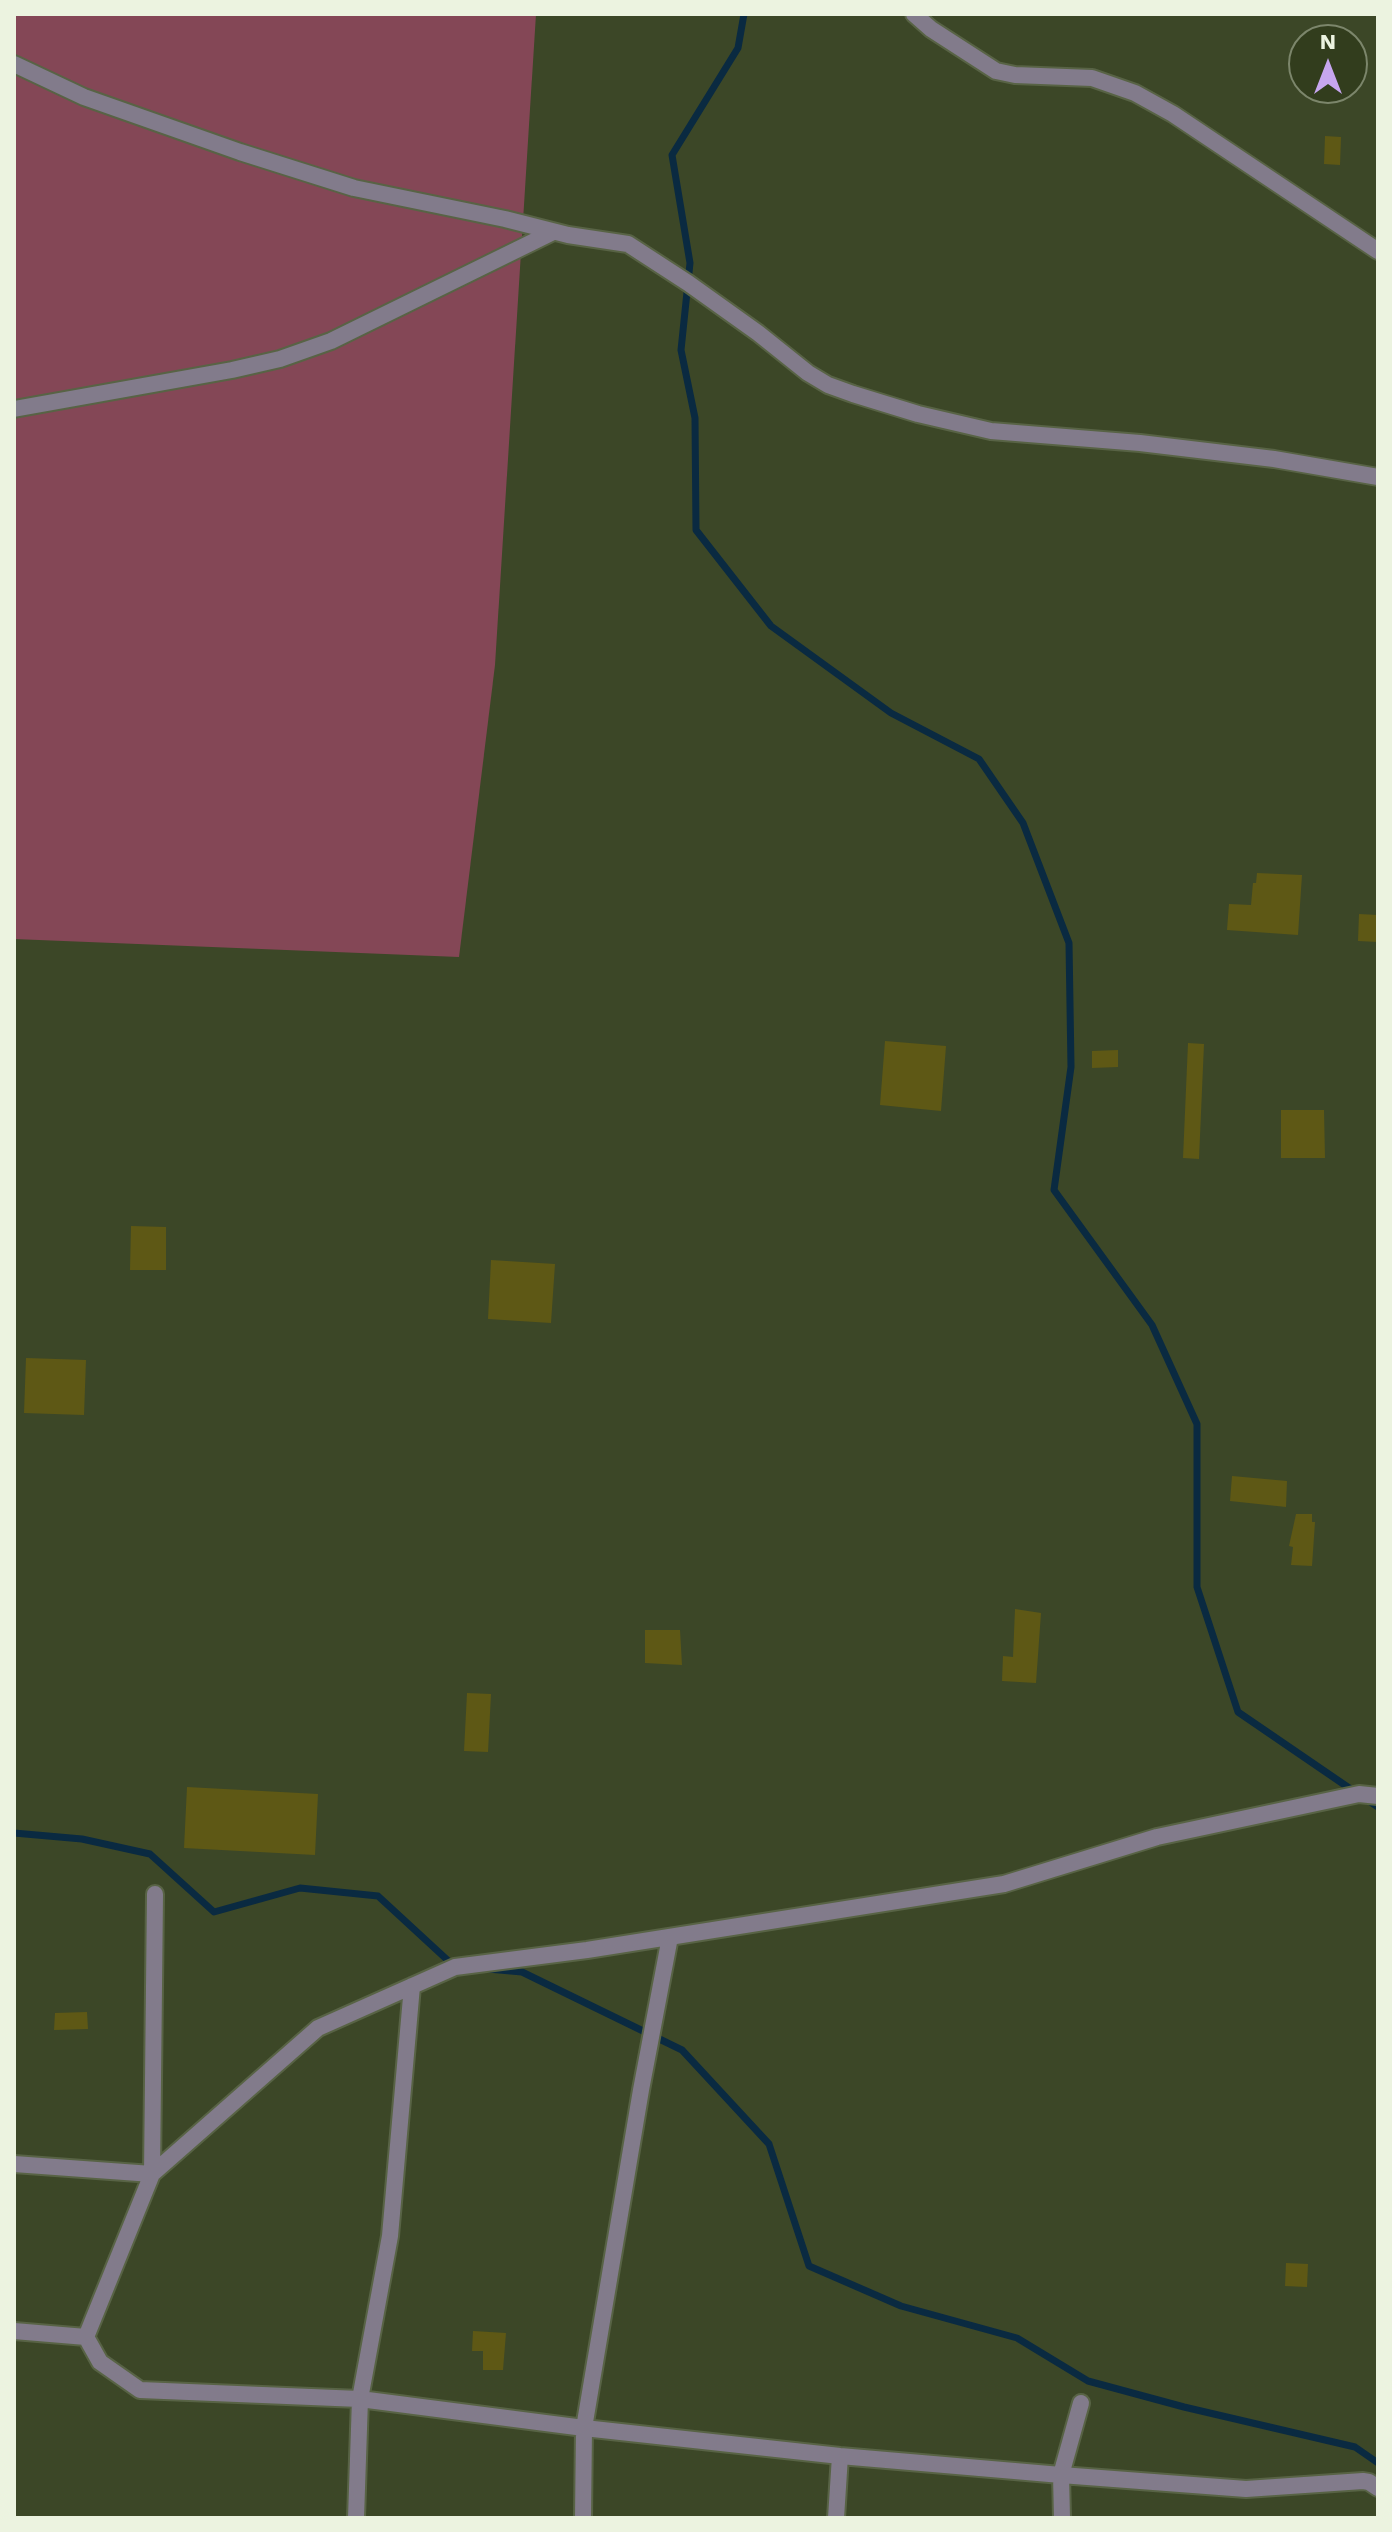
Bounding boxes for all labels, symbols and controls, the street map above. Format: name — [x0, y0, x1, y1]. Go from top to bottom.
north arrow — [1288, 24, 1368, 104]
text: N — [1320, 29, 1336, 54]

